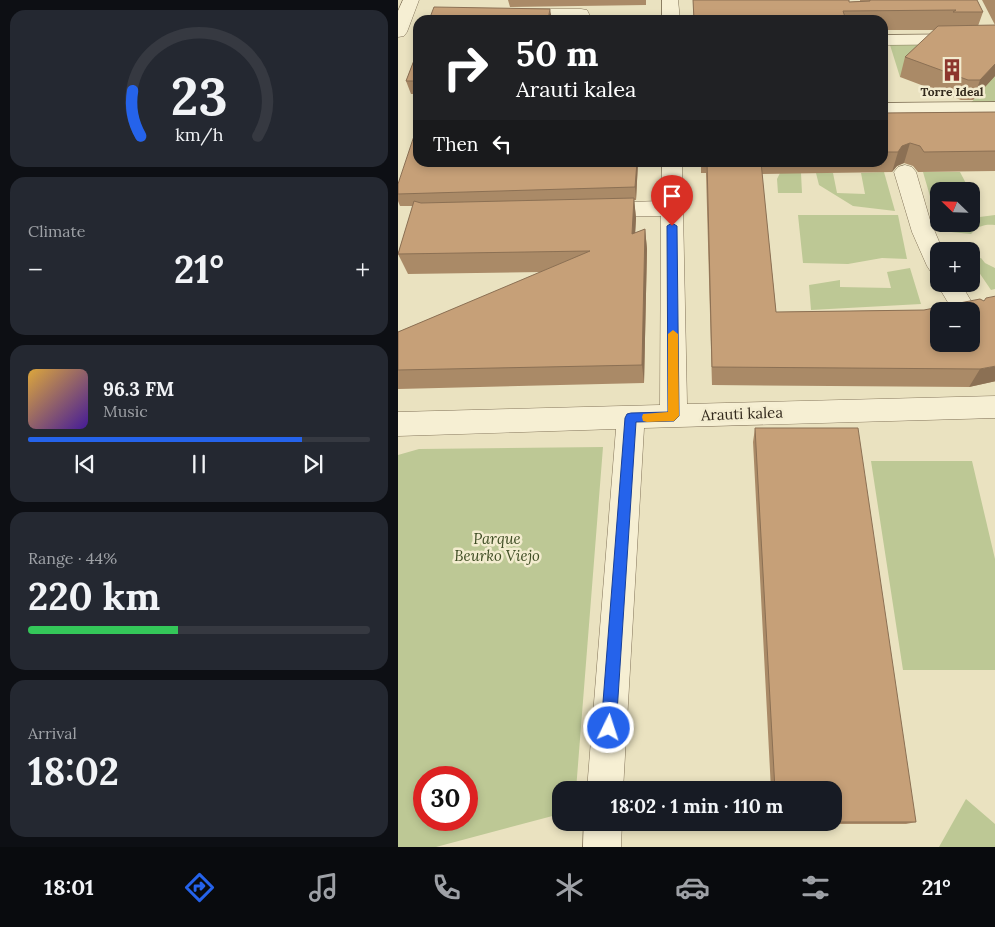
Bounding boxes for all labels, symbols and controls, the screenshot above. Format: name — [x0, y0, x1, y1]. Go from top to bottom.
text: 50 m — [516, 31, 599, 76]
icon: right — [433, 35, 498, 100]
building icon: Torre Ideal — [939, 57, 965, 83]
text: 23 — [171, 63, 227, 129]
text: Arauti kalea — [516, 75, 636, 103]
place label: Torre Ideal — [921, 84, 984, 99]
text: km/h — [175, 123, 223, 146]
icon: left — [488, 130, 516, 158]
text: Then — [433, 132, 478, 156]
pin — [651, 175, 693, 226]
icon: arrive — [658, 182, 686, 210]
north arrow — [930, 182, 980, 232]
map controls — [930, 182, 980, 352]
text: Climate — [28, 221, 85, 241]
button: + — [930, 242, 980, 292]
text: 21° — [174, 245, 224, 293]
text: − — [28, 252, 43, 288]
text: + — [355, 252, 370, 288]
button: − — [930, 302, 980, 352]
text: 96.3 FM — [103, 377, 174, 401]
text: Music — [103, 401, 148, 421]
street label: Arauti kalea — [700, 403, 784, 424]
icon: previous — [71, 450, 99, 478]
icon: pause — [185, 450, 213, 478]
icon: next — [299, 450, 327, 478]
park label: Parque Beurko Viejo — [454, 529, 540, 565]
text: Range · 44% — [28, 548, 117, 568]
text: 220 km — [28, 572, 160, 620]
position arrow — [582, 701, 634, 753]
text: Arrival — [28, 723, 77, 743]
text: 18:02 — [28, 747, 119, 795]
speed limit sign: 30 — [413, 766, 478, 831]
text: 18:02 · 1 min · 110 m — [611, 794, 783, 818]
icon: directions — [182, 870, 217, 905]
icon: music — [306, 870, 341, 905]
icon: phone — [429, 870, 464, 905]
icon: climate — [552, 870, 587, 905]
icon: car — [675, 870, 710, 905]
icon: filters — [798, 870, 833, 905]
text: 18:01 — [44, 873, 94, 901]
text: 21° — [922, 873, 951, 901]

